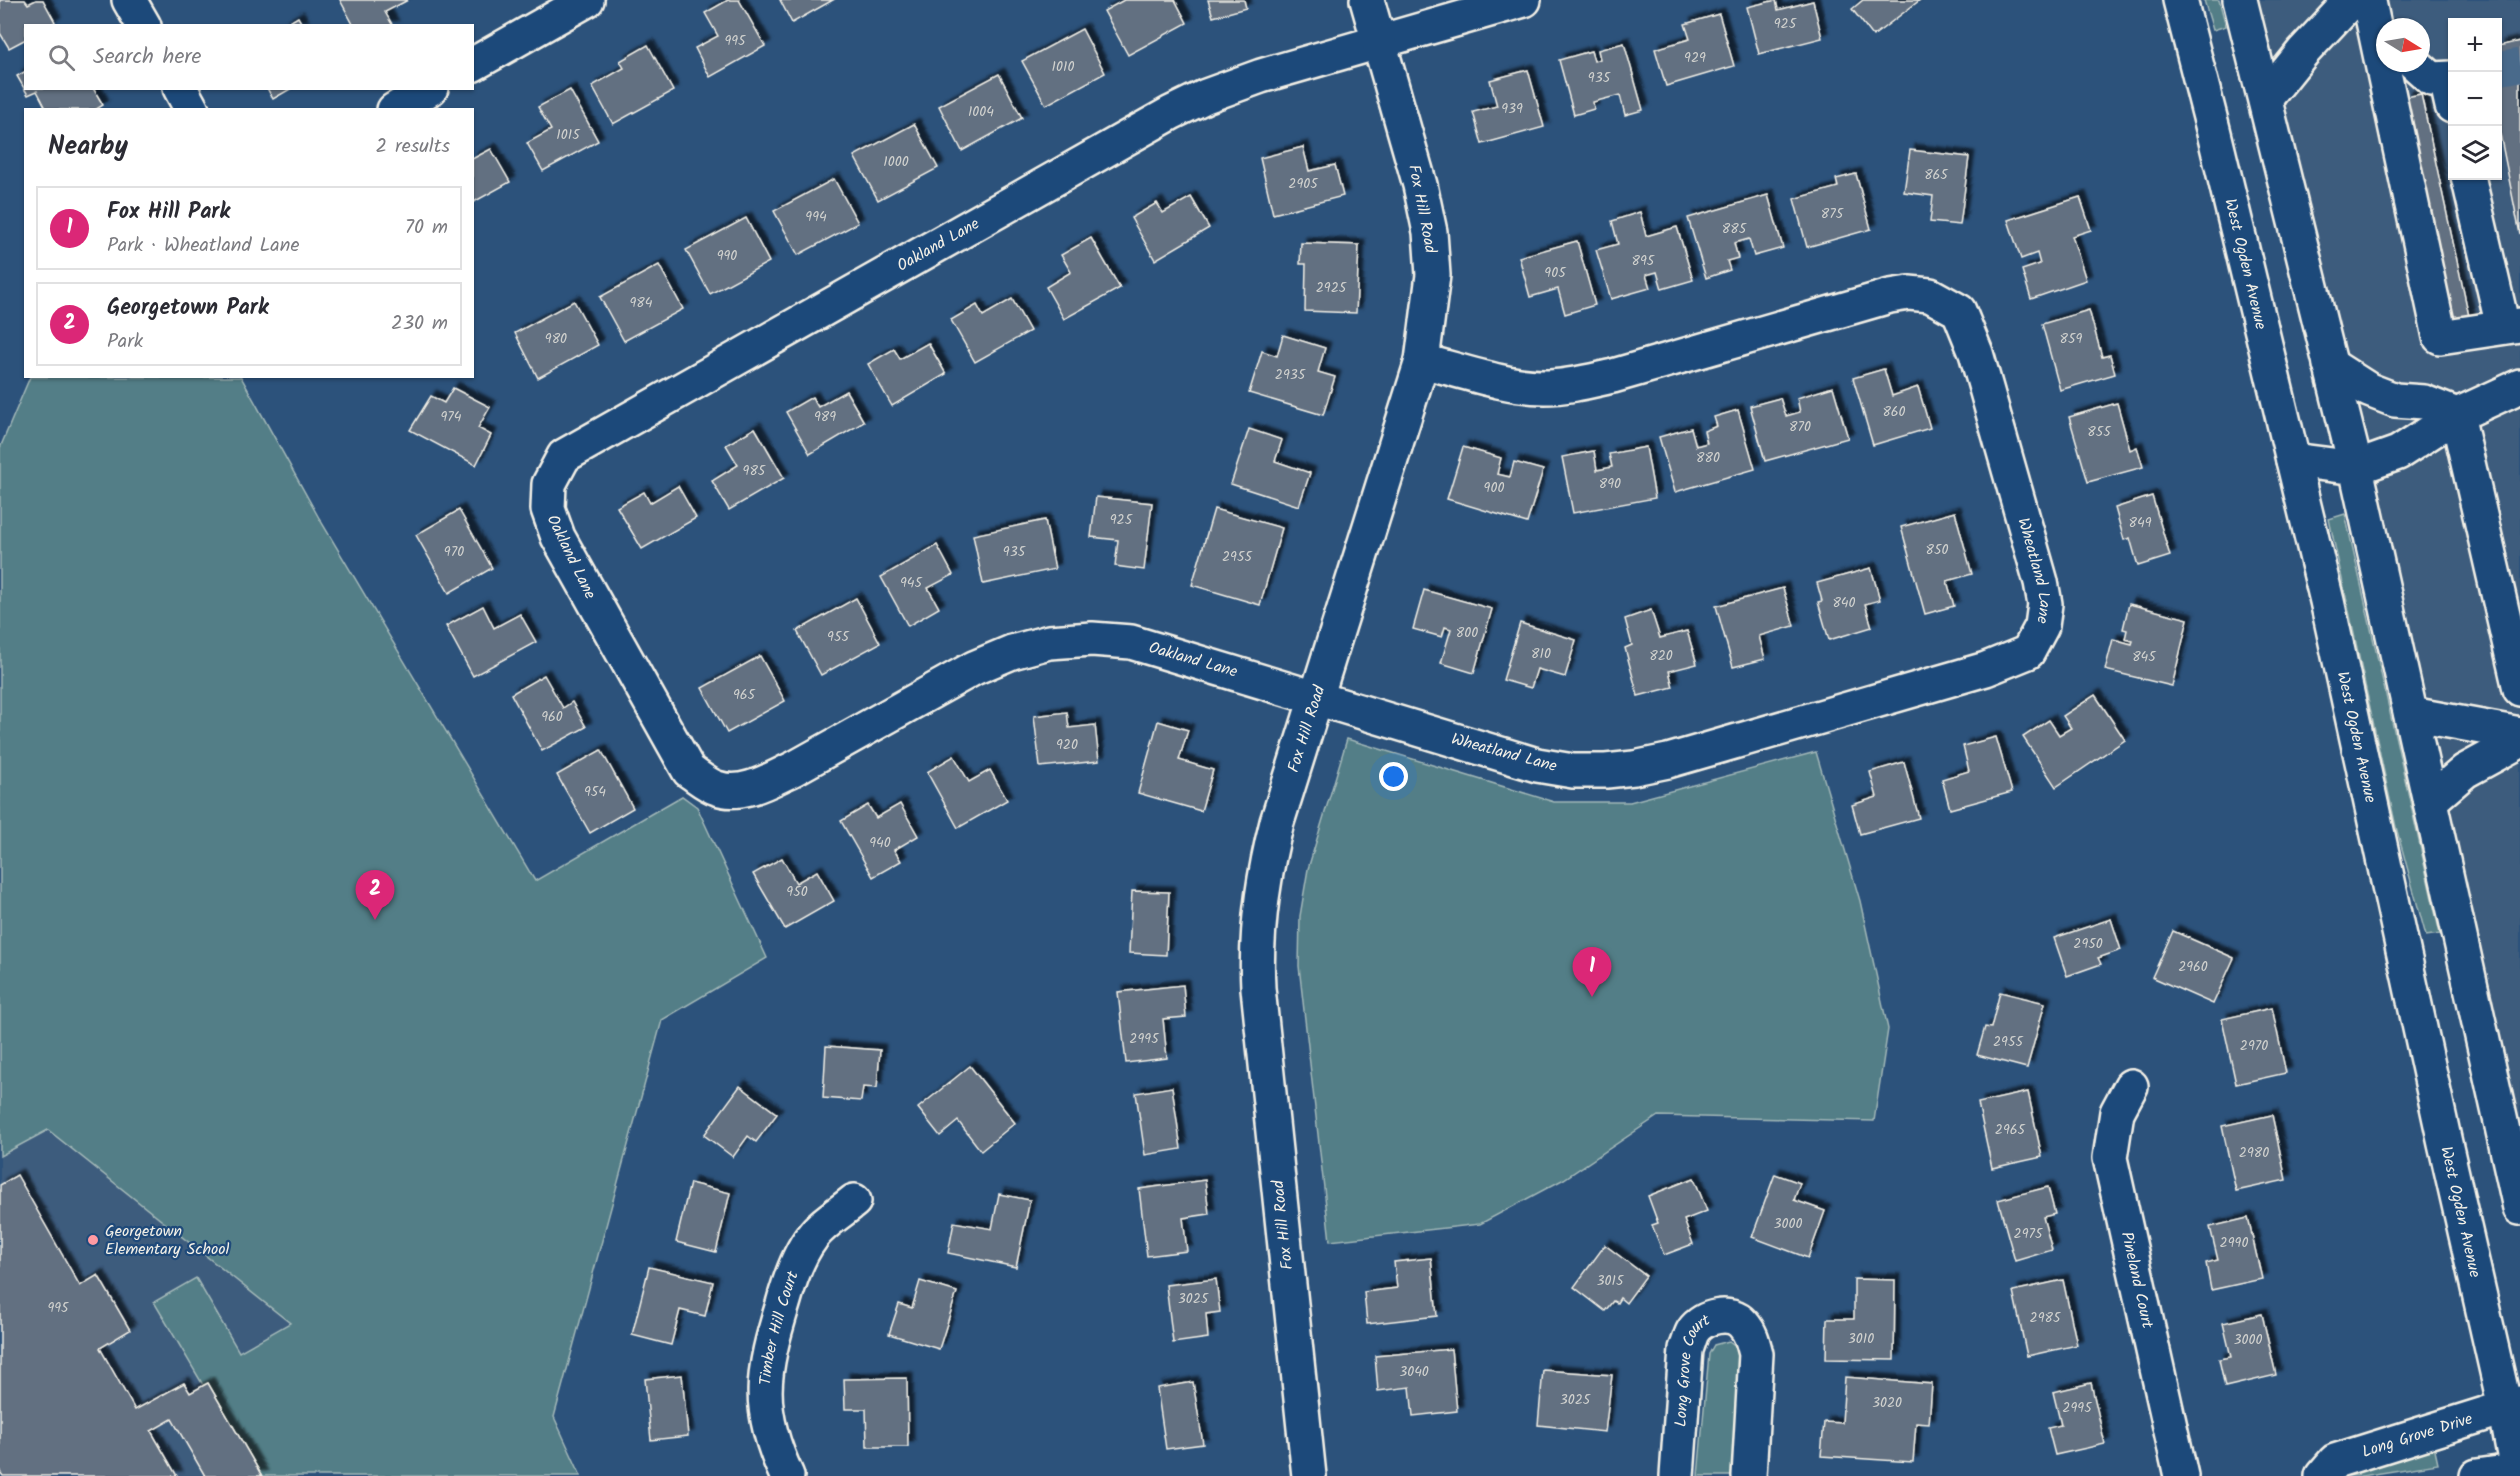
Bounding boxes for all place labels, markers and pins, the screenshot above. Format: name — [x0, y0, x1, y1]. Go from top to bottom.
pin: 2 — [356, 870, 394, 920]
pin: 1 — [1572, 948, 1612, 997]
place label: Georgetown Elementary School — [105, 1219, 230, 1262]
marker: Georgetown Elementary School — [86, 1233, 100, 1247]

